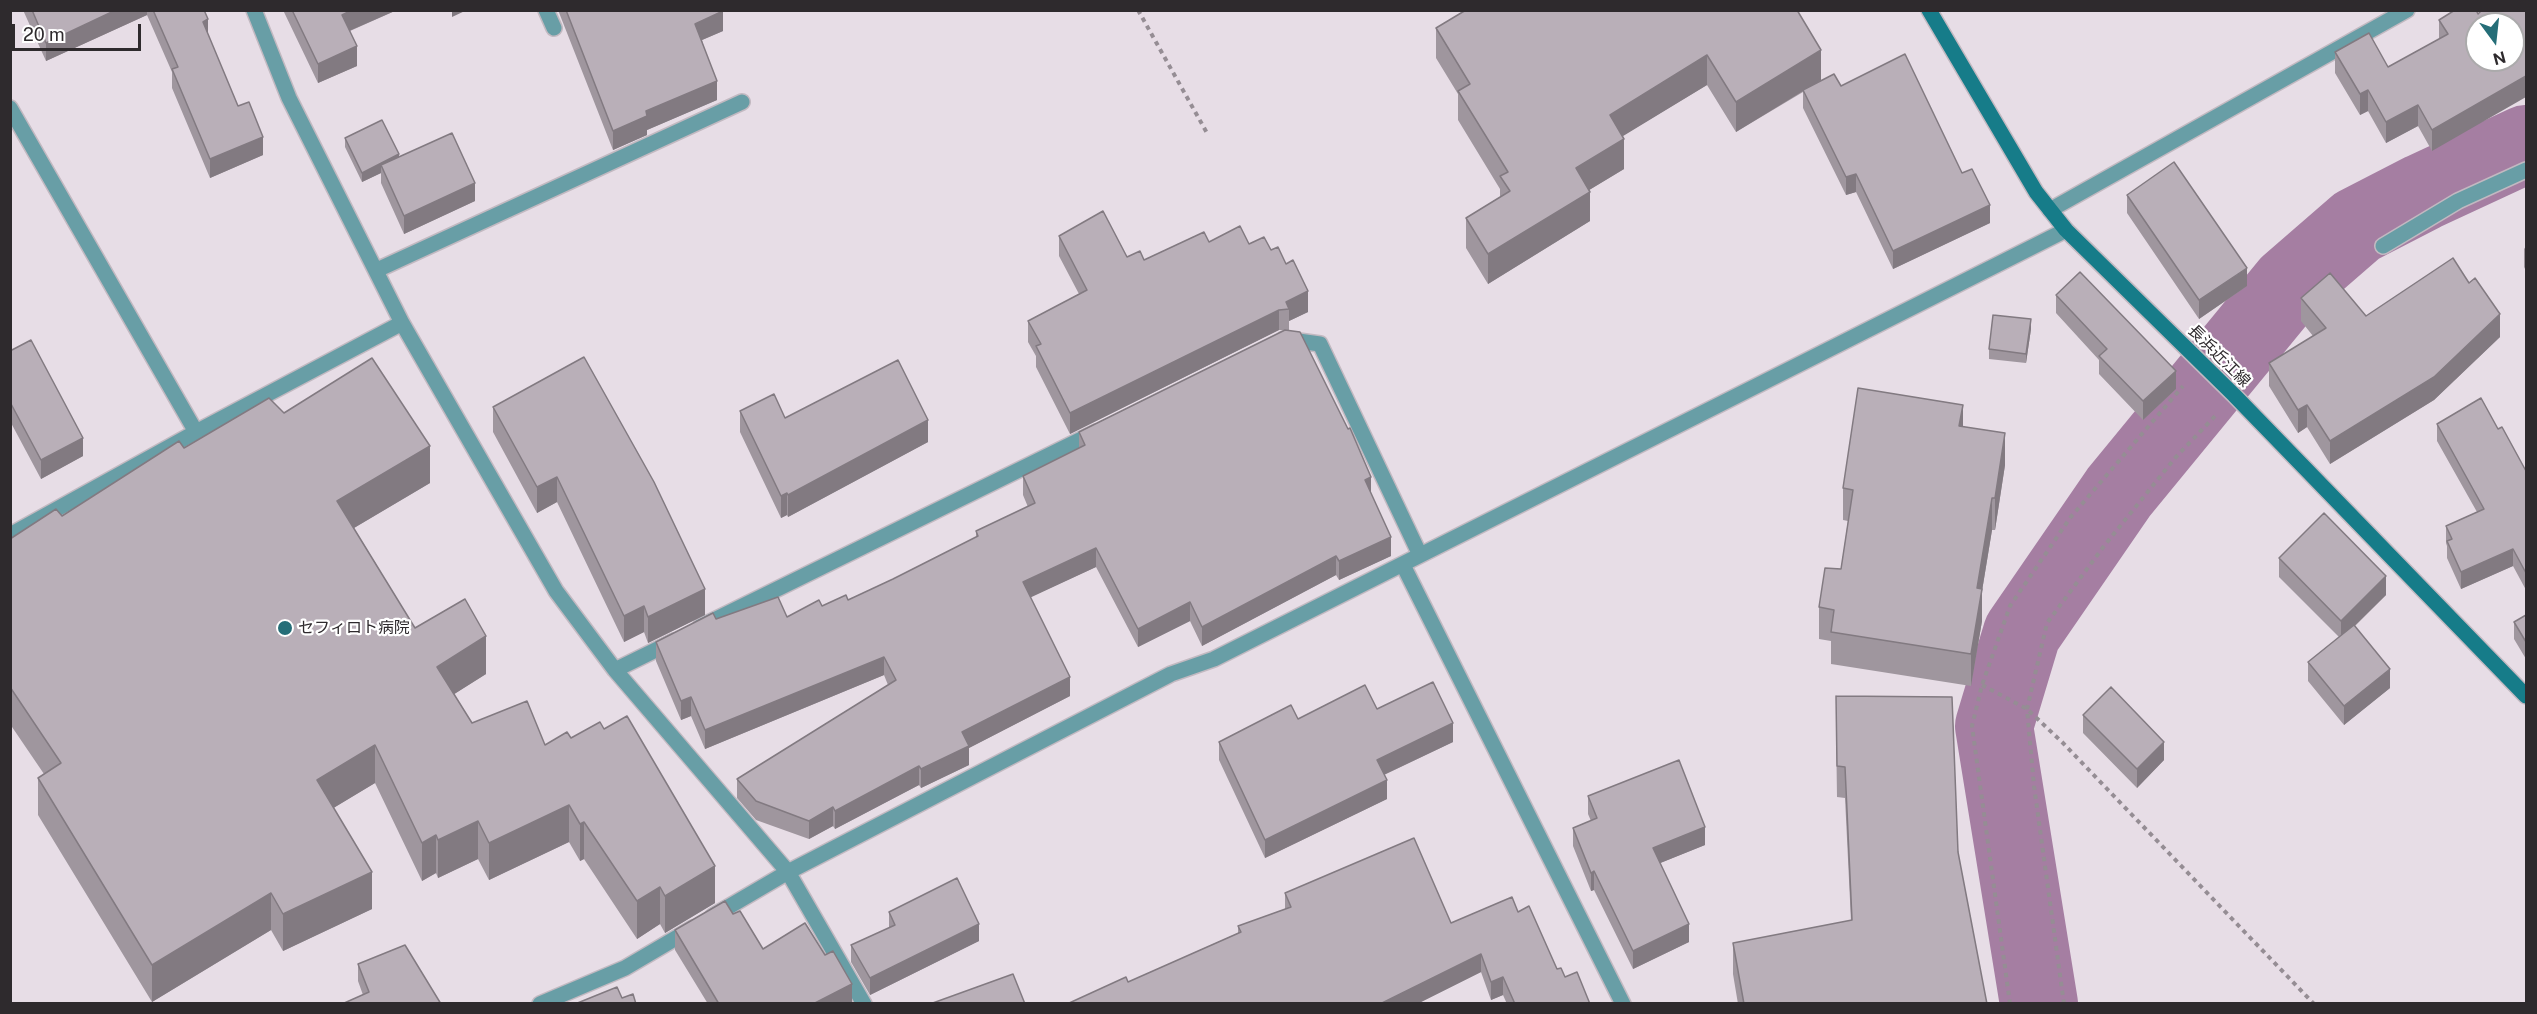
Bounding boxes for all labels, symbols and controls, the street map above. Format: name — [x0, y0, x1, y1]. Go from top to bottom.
scale bar — [15, 12, 144, 50]
north arrow — [2465, 12, 2525, 72]
text: 20 m — [23, 24, 65, 45]
text: N — [2491, 47, 2508, 69]
street label: 長浜近江線 — [2184, 321, 2254, 391]
place label: セフィロト病院 — [298, 618, 410, 638]
marker: セフィロト病院 — [276, 619, 294, 637]

